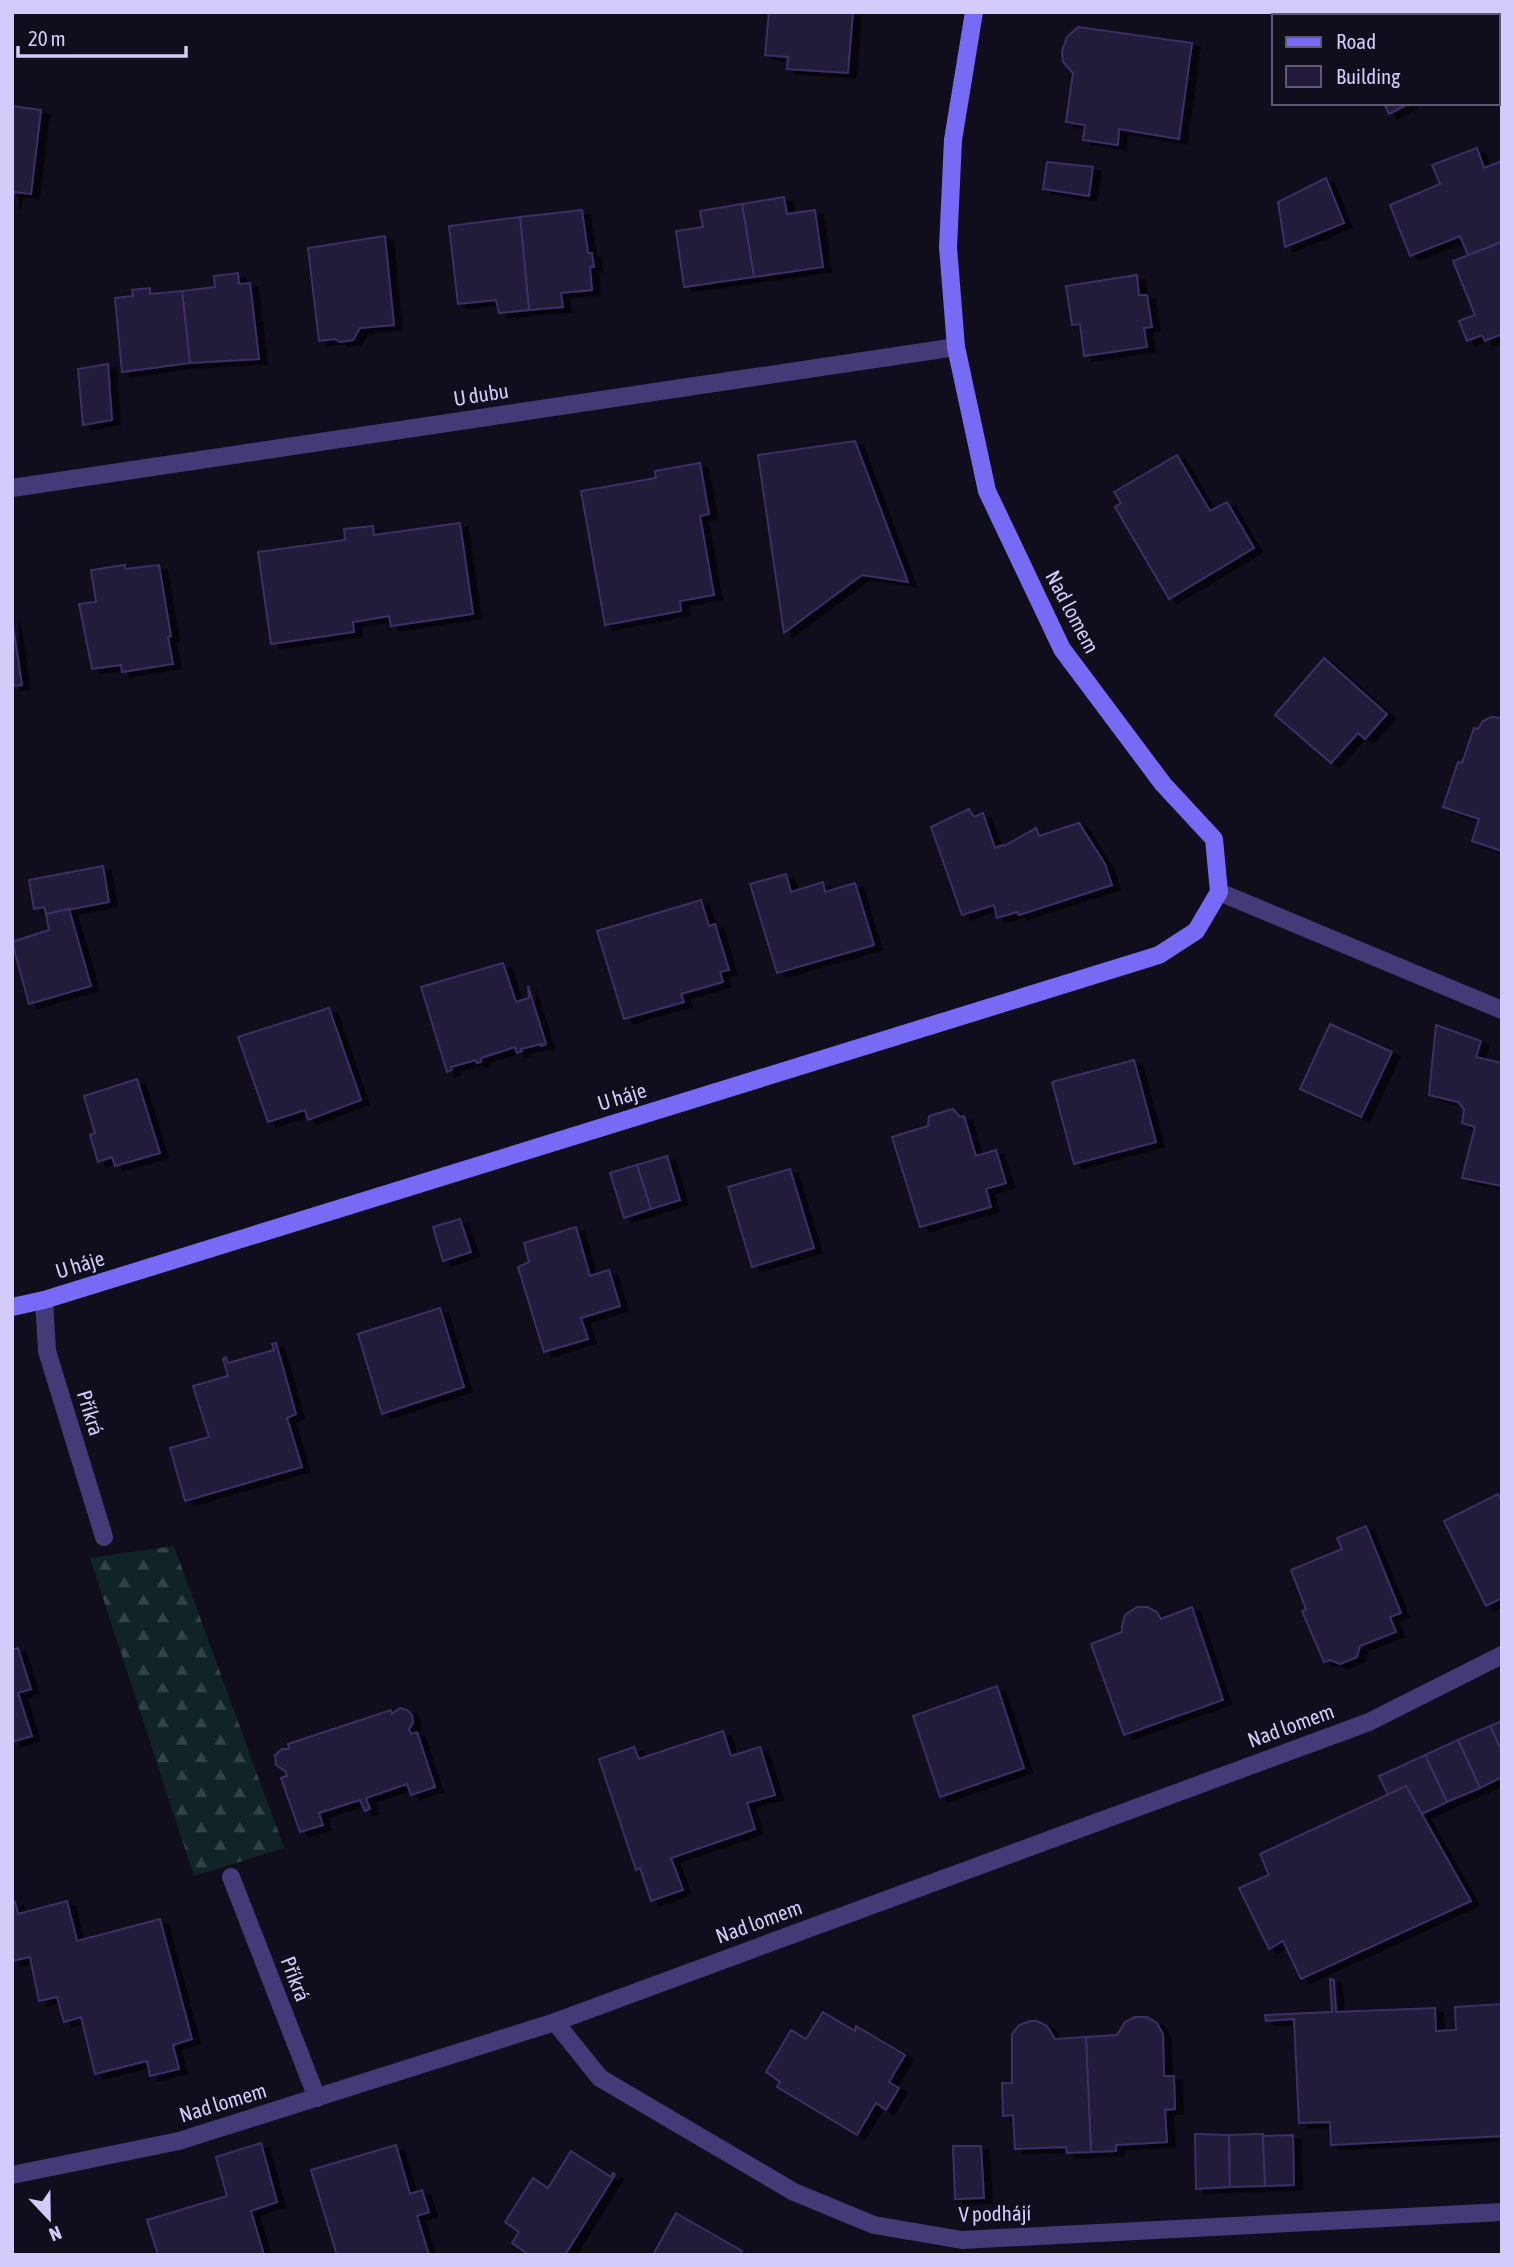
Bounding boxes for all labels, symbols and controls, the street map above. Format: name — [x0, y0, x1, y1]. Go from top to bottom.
scale bar — [18, 14, 186, 58]
legend — [1272, 14, 1500, 105]
text: 20 m — [28, 26, 66, 50]
text: Road — [1336, 29, 1376, 53]
text: Building — [1336, 64, 1400, 88]
street label: U dubu — [452, 378, 510, 410]
street label: Nad lomem — [1041, 566, 1105, 657]
street label: U háje — [594, 1077, 649, 1115]
street label: U háje — [52, 1245, 107, 1283]
street label: Příkrá — [73, 1387, 109, 1438]
street label: Nad lomem — [1244, 1698, 1337, 1752]
street label: Nad lomem — [712, 1894, 805, 1948]
street label: Příkrá — [276, 1953, 315, 2004]
street label: Nad lomem — [176, 2077, 269, 2127]
north arrow — [14, 2183, 84, 2253]
street label: V podhájí — [958, 2200, 1032, 2226]
text: N — [46, 2221, 65, 2246]

